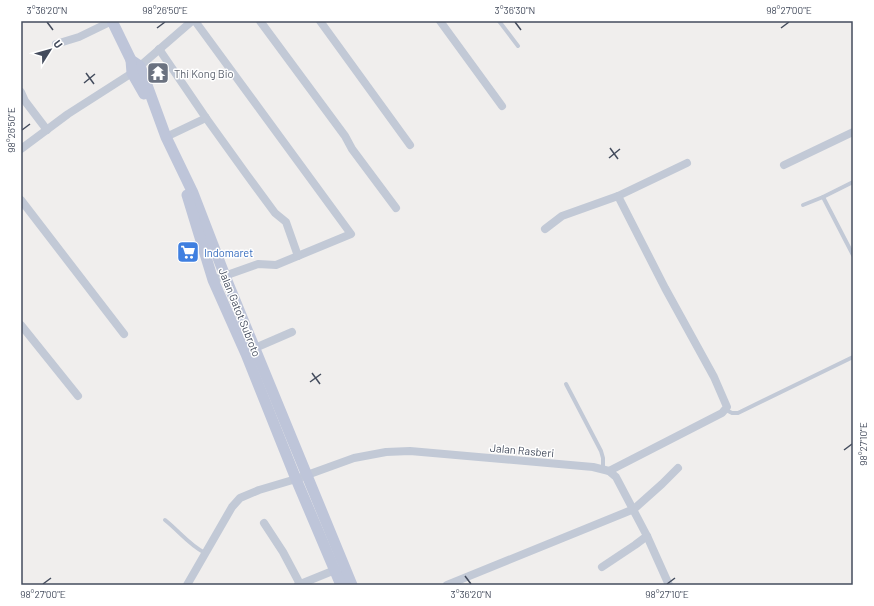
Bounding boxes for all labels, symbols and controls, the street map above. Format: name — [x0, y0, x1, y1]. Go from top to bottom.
text: 3°36'20"N — [27, 4, 67, 16]
text: 98°26'50"E — [142, 4, 188, 16]
text: 3°36'30"N — [495, 4, 535, 16]
text: 98°27'00"E — [766, 4, 812, 16]
north arrow — [30, 30, 70, 70]
text: U — [51, 37, 66, 50]
temple icon: Thi Kong Bio — [145, 60, 171, 86]
place label: Thi Kong Bio — [174, 67, 233, 80]
text: 98°26'50"E — [5, 107, 17, 153]
supermarket icon: Indomaret — [175, 239, 201, 265]
place label: Indomaret — [204, 246, 253, 259]
street label: Jalan Gatot Subroto — [216, 266, 264, 358]
text: 98°27'10"E — [857, 422, 869, 466]
street label: Jalan Rasberi — [489, 441, 555, 459]
text: 98°27'00"E — [20, 588, 66, 600]
text: 3°36'20"N — [451, 588, 491, 600]
text: 98°27'10"E — [645, 588, 689, 600]

